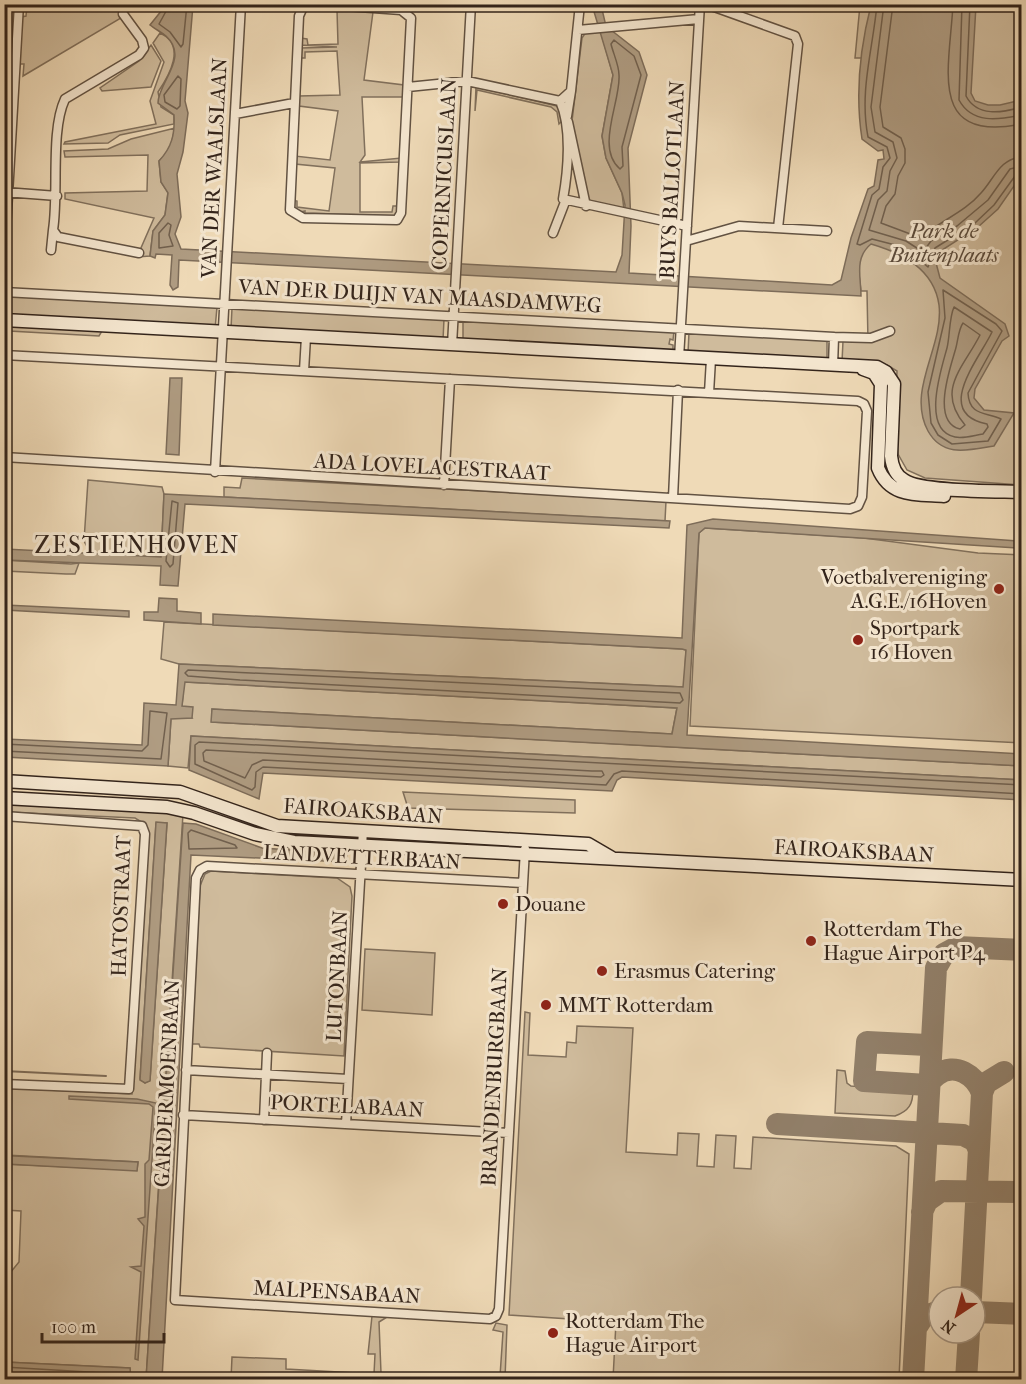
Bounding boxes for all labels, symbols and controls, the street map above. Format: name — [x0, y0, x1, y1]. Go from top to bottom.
street label: VAN DER WAALSLAAN — [196, 57, 232, 280]
street label: COPERNICUSLAAN — [427, 77, 461, 271]
street label: BUYS BALLOTLAAN — [655, 80, 689, 280]
park label: Park de Buitenplaats — [888, 219, 999, 267]
street label: VAN DER DUIJN VAN MAASDAMWEG — [237, 274, 602, 318]
street label: ADA LOVELACESTRAAT — [312, 449, 552, 485]
district label: ZESTIENHOVEN — [34, 531, 240, 559]
place label: Voetbalvereniging A.G.E./16Hoven — [820, 565, 988, 613]
marker: Voetbalvereniging A.G.E./16Hoven — [992, 582, 1006, 596]
place label: Sportpark 16 Hoven — [870, 616, 960, 664]
marker: Sportpark 16 Hoven — [851, 633, 865, 647]
street label: FAIROAKSBAAN — [282, 793, 444, 829]
street label: HATOSTRAAT — [107, 834, 135, 977]
street label: FAIROAKSBAAN — [773, 835, 935, 867]
street label: LANDVETTERBAAN — [262, 840, 462, 874]
place label: Douane — [515, 892, 586, 916]
marker: Douane — [496, 897, 510, 911]
street label: LUTONBAAN — [322, 910, 352, 1042]
place label: Rotterdam The Hague Airport P4 — [823, 917, 985, 965]
marker: Rotterdam The Hague Airport P4 — [804, 934, 818, 948]
place label: Erasmus Catering — [614, 959, 776, 983]
marker: Erasmus Catering — [595, 964, 609, 978]
street label: BRANDENBURGBAAN — [476, 967, 512, 1187]
street label: GARDERMOENBAAN — [150, 978, 184, 1188]
place label: MMT Rotterdam — [558, 993, 714, 1017]
marker: MMT Rotterdam — [539, 998, 553, 1012]
street label: PORTELABAAN — [269, 1090, 425, 1122]
street label: MALPENSABAAN — [253, 1276, 422, 1308]
north arrow — [927, 1285, 987, 1345]
scale bar — [42, 1306, 164, 1344]
place label: Rotterdam The Hague Airport — [565, 1309, 704, 1357]
text: N — [937, 1315, 959, 1338]
text: 100 m — [51, 1317, 96, 1338]
marker: Rotterdam The Hague Airport — [546, 1326, 560, 1340]

